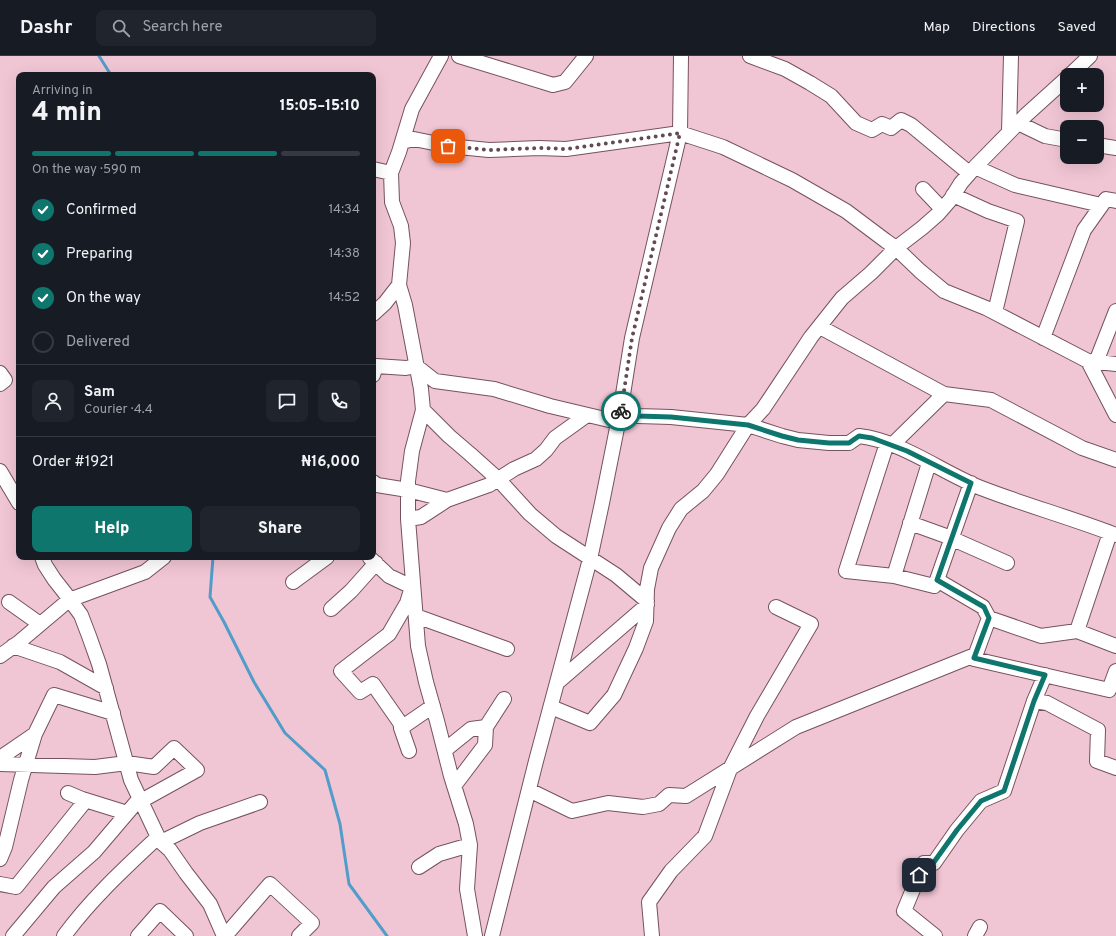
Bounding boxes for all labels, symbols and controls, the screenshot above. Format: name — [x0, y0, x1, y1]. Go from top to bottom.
search box — [96, 10, 376, 46]
text: Dashr — [20, 16, 72, 40]
icon: search — [110, 17, 132, 39]
text: Search here — [142, 18, 223, 37]
text: Map — [924, 19, 950, 36]
text: Directions — [972, 19, 1036, 36]
text: Saved — [1058, 19, 1096, 36]
map controls — [1060, 68, 1104, 164]
button: + — [1060, 68, 1104, 112]
text: Arriving in — [32, 83, 93, 99]
text: 4 min — [32, 97, 102, 130]
text: 15:05–15:10 — [279, 97, 360, 116]
button: − — [1060, 120, 1104, 164]
pin — [431, 129, 465, 163]
icon: bag — [437, 135, 459, 157]
text: On the way · 590 m — [32, 162, 141, 178]
icon: check — [32, 199, 54, 221]
text: Confirmed — [66, 201, 137, 220]
text: 14:34 — [329, 202, 360, 218]
icon: check — [32, 243, 54, 265]
text: Preparing — [66, 245, 133, 264]
text: 14:38 — [329, 246, 360, 262]
icon: check — [32, 287, 54, 309]
text: On the way — [66, 289, 141, 308]
text: 14:52 — [328, 290, 360, 306]
text: Delivered — [66, 333, 130, 352]
button: person — [32, 380, 74, 422]
button: chat — [266, 380, 308, 422]
button: phone — [318, 380, 360, 422]
text: Sam — [84, 383, 115, 402]
courier — [601, 391, 641, 431]
icon: bike — [610, 400, 632, 422]
text: Courier · 4.4 — [84, 402, 153, 418]
text: Order #1921 — [32, 453, 114, 472]
text: ₦16,000 — [301, 453, 360, 472]
button: Help — [32, 506, 192, 552]
button: Share — [200, 506, 360, 552]
pin — [902, 858, 936, 892]
icon: home — [908, 864, 930, 886]

